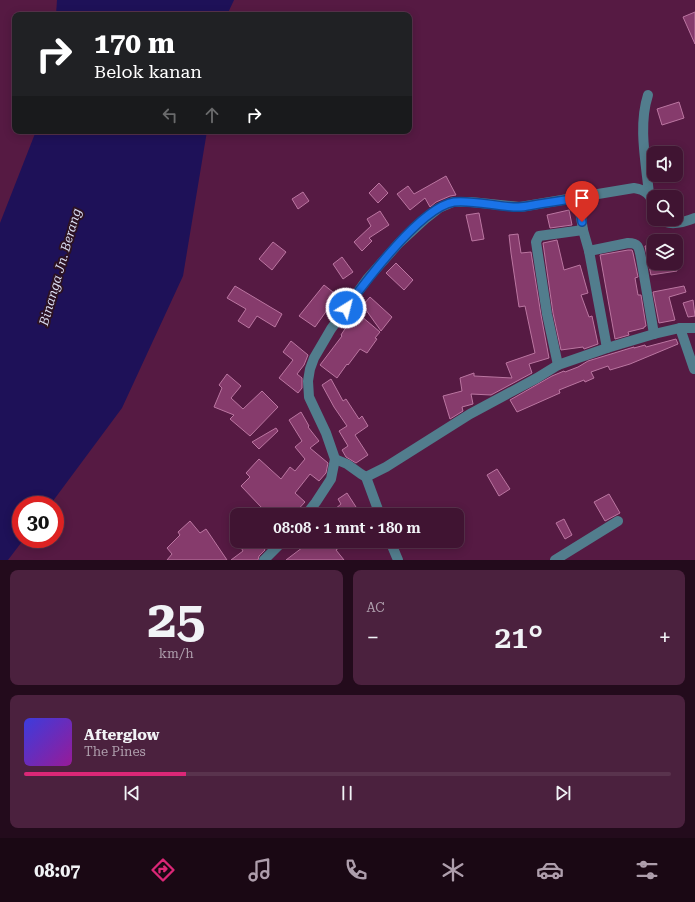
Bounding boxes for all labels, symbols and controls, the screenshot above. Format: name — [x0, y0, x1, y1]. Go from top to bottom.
text: 170 m — [94, 27, 175, 60]
icon: right — [28, 28, 80, 80]
text: Belok kanan — [94, 61, 202, 82]
icon: left — [159, 104, 181, 126]
icon: ahead — [201, 104, 223, 126]
icon: right — [243, 104, 265, 126]
map controls — [647, 146, 683, 270]
button: sound — [647, 146, 683, 182]
pin — [565, 181, 599, 222]
icon: arrive — [571, 187, 593, 209]
button: search — [647, 190, 683, 226]
water label: Binanga Jn. Berang — [36, 206, 84, 328]
button: layers — [647, 234, 683, 270]
position arrow — [325, 287, 367, 329]
speed limit sign: 30 — [12, 496, 64, 548]
text: 08:08 · 1 mnt · 180 m — [273, 519, 421, 537]
text: 25 — [147, 589, 205, 650]
text: AC — [367, 600, 385, 615]
text: 21° — [495, 620, 543, 655]
text: − — [367, 625, 379, 650]
text: + — [659, 625, 671, 650]
text: km/h — [159, 646, 194, 661]
text: Afterglow — [84, 726, 159, 744]
text: The Pines — [84, 744, 146, 759]
icon: previous — [121, 782, 143, 804]
icon: pause — [336, 782, 358, 804]
icon: next — [552, 782, 574, 804]
icon: directions — [149, 856, 177, 884]
icon: music — [246, 856, 274, 884]
icon: phone — [342, 856, 370, 884]
icon: climate — [439, 856, 467, 884]
icon: car — [536, 856, 564, 884]
icon: filters — [633, 856, 661, 884]
text: 08:07 — [34, 860, 80, 881]

